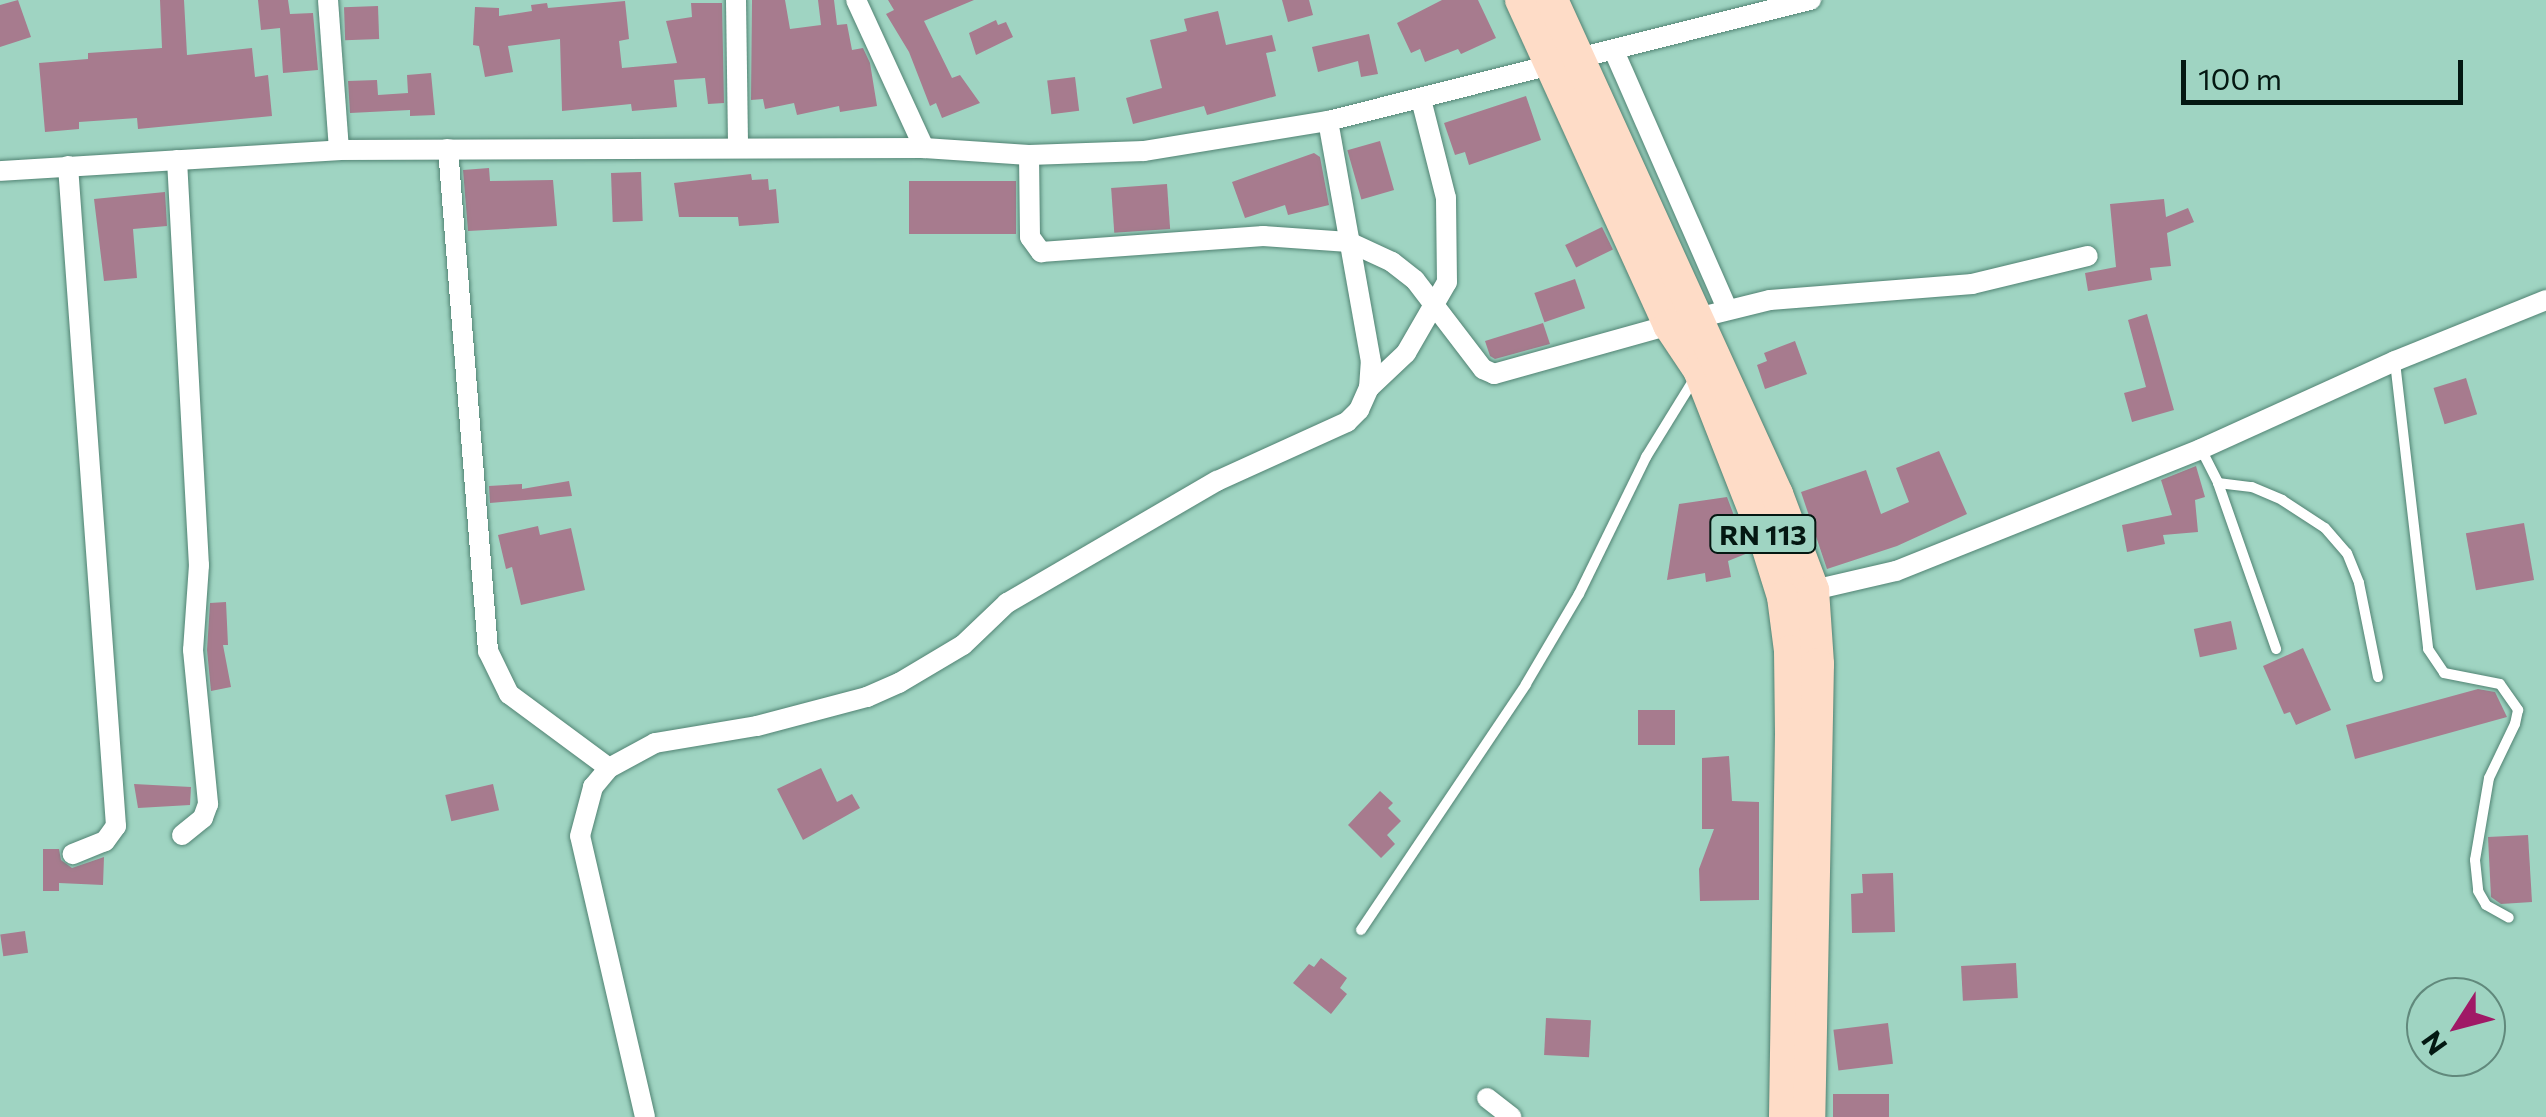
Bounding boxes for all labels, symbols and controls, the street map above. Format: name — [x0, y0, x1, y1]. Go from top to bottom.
scale bar — [2186, 40, 2468, 102]
text: 100 m — [2198, 59, 2282, 96]
road number: RN 113 — [1708, 511, 1818, 557]
north arrow — [2406, 977, 2506, 1077]
text: N — [2413, 1025, 2453, 1062]

